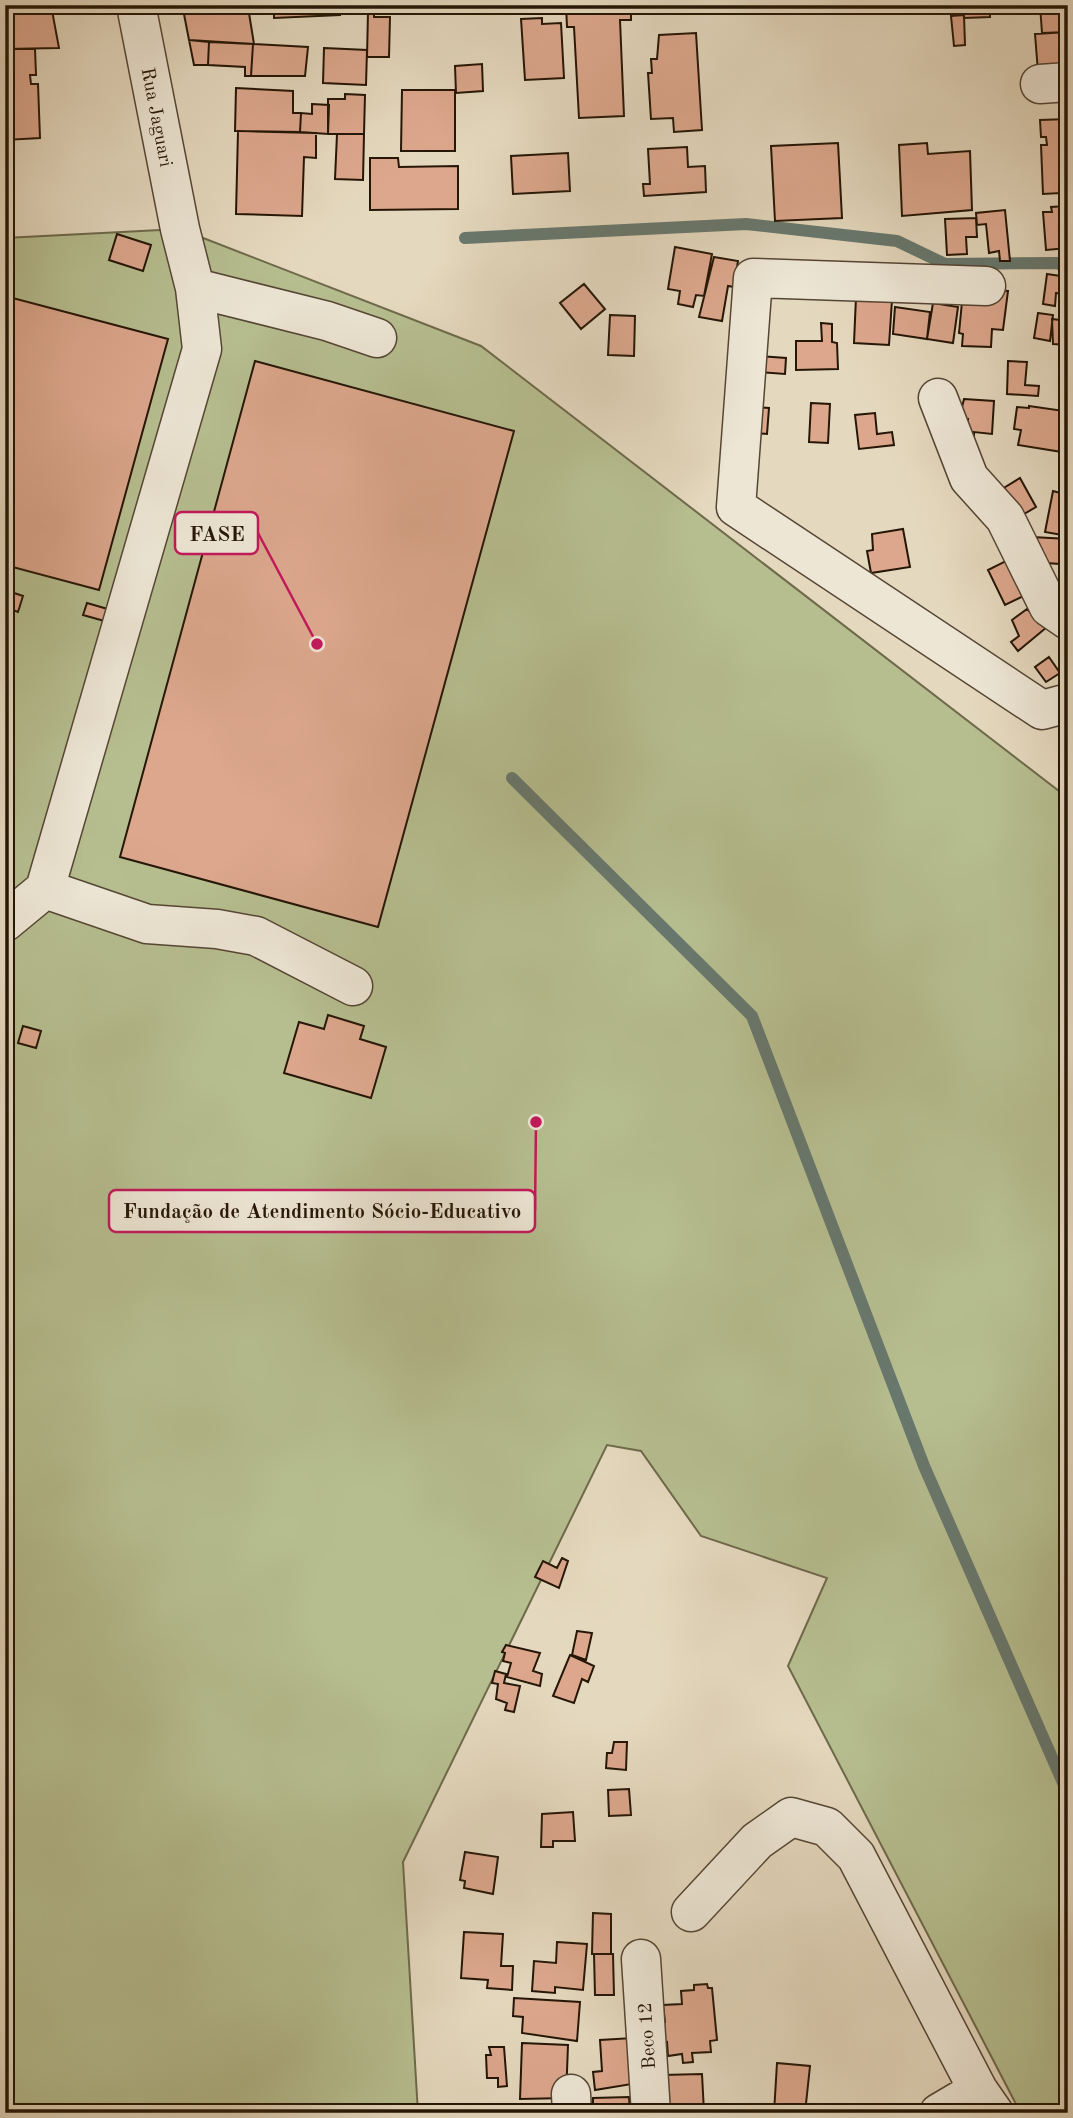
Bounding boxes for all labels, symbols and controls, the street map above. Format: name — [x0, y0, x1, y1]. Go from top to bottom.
street label: Rua Jaguari — [137, 66, 174, 169]
callout: FASE — [175, 512, 258, 554]
text: FASE — [189, 525, 245, 546]
callout: Fundação de Atendimento Sócio-Educativo — [109, 1190, 535, 1232]
text: Fundação de Atendimento Sócio-Educativo — [123, 1202, 521, 1223]
street label: Beco 12 — [637, 2002, 660, 2070]

